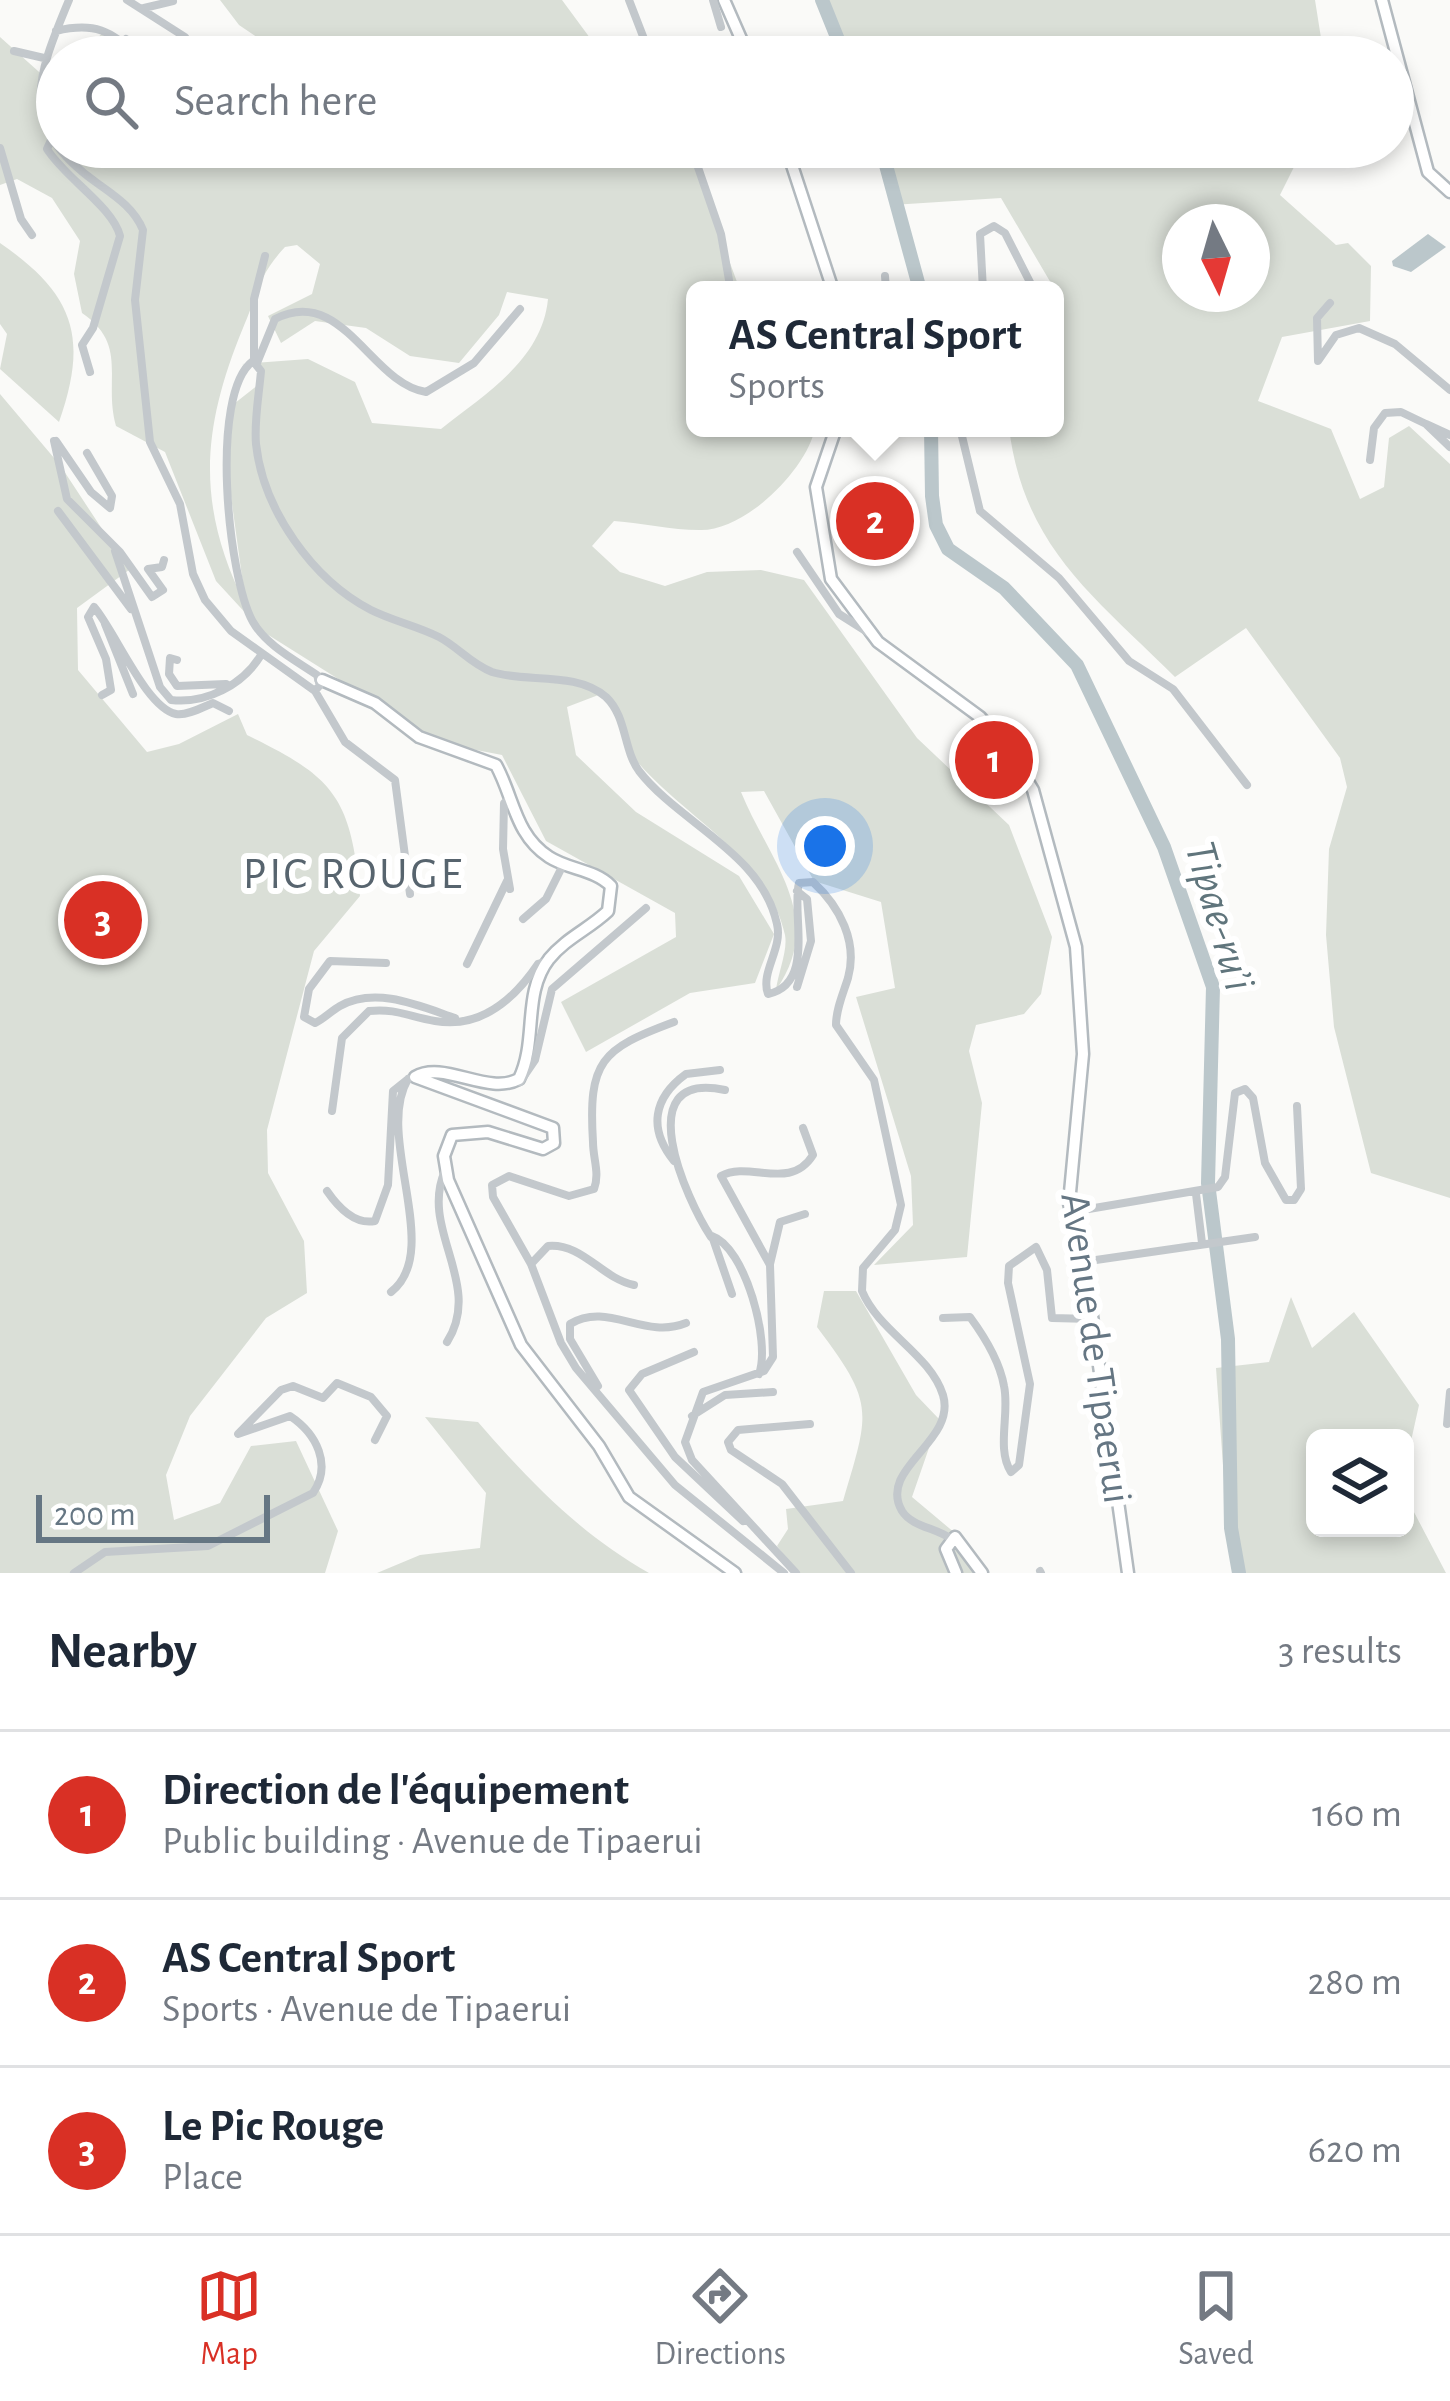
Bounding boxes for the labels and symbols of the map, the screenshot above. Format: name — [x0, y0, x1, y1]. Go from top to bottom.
north arrow — [1162, 204, 1270, 312]
pin: 2 — [836, 476, 914, 566]
pin: 1 — [955, 715, 1033, 805]
your location — [795, 816, 855, 876]
water label: Tipae-ru’i — [1176, 836, 1262, 996]
district label: PIC ROUGE — [243, 852, 465, 897]
pin: 3 — [64, 875, 142, 965]
street label: Avenue de Tipaerui — [1053, 1190, 1139, 1506]
scale bar — [36, 1489, 270, 1542]

